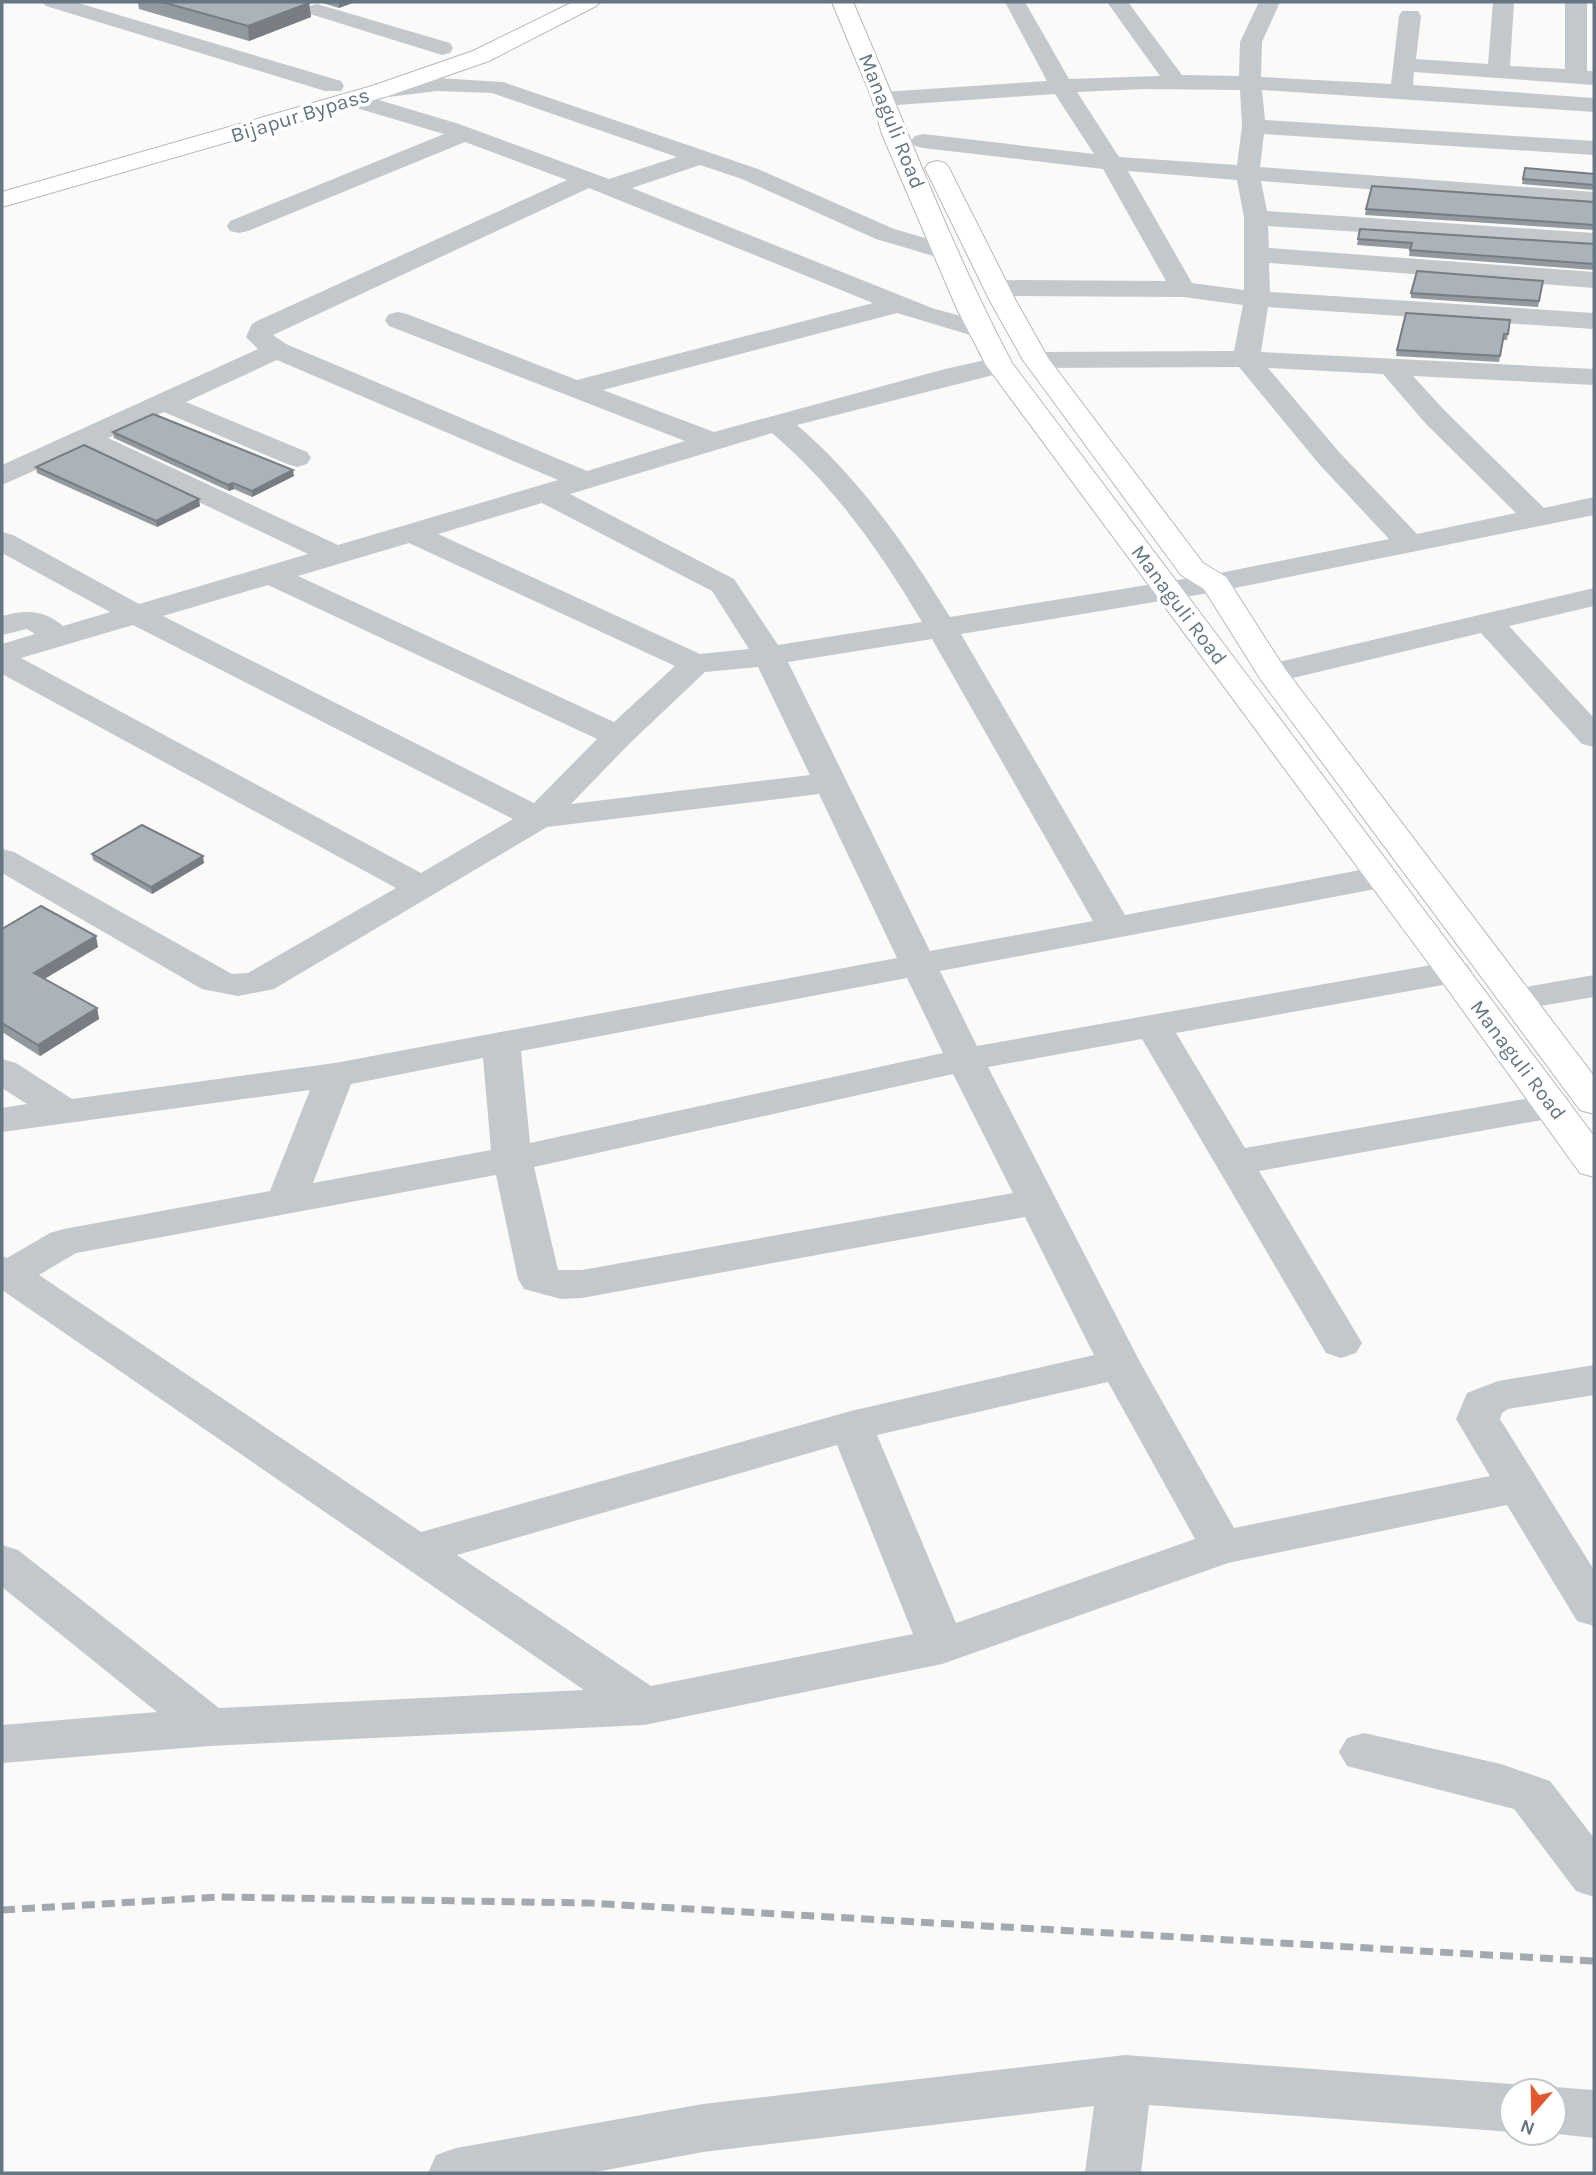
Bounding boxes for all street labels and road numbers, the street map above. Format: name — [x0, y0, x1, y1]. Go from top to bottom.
street label: Managuli Road — [854, 50, 930, 192]
street label: Bijapur Bypass — [228, 83, 372, 147]
street label: Managuli Road — [1126, 540, 1232, 670]
street label: Managuli Road — [1465, 995, 1571, 1125]

